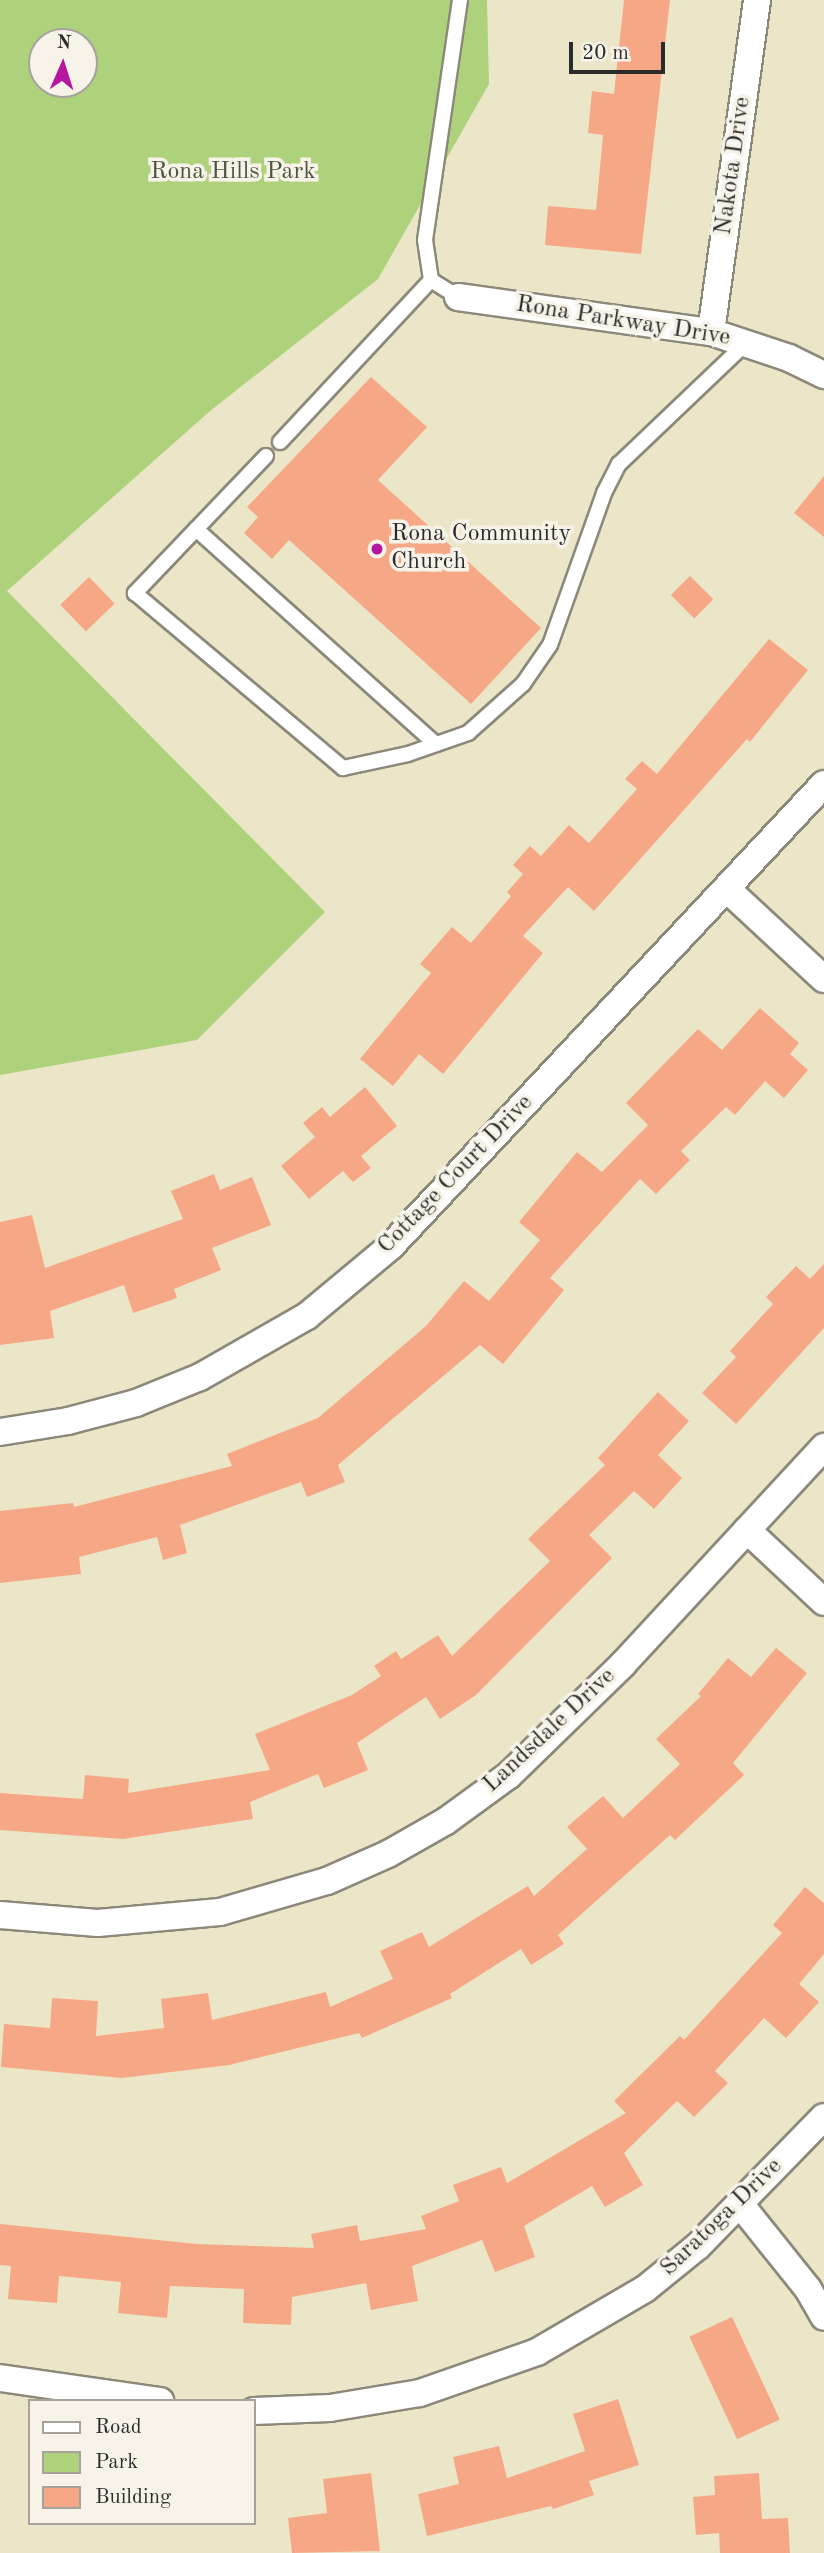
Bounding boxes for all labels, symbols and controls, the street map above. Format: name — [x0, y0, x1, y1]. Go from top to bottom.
north arrow — [28, 28, 98, 98]
scale bar — [572, 28, 668, 72]
text: N — [56, 34, 72, 53]
text: 20 m — [582, 43, 629, 64]
street label: Nakota Drive — [710, 95, 758, 237]
park label: Rona Hills Park — [150, 159, 316, 187]
street label: Rona Parkway Drive — [514, 291, 732, 353]
place label: Rona Community Church — [391, 521, 571, 577]
marker: Rona Community Church — [369, 541, 385, 557]
street label: Cottage Court Drive — [372, 1089, 540, 1261]
street label: Landsdale Drive — [478, 1662, 622, 1800]
street label: Saratoga Drive — [655, 2153, 789, 2283]
legend — [28, 2399, 256, 2525]
text: Road — [95, 2417, 142, 2438]
text: Park — [95, 2452, 138, 2473]
text: Building — [95, 2487, 171, 2508]

